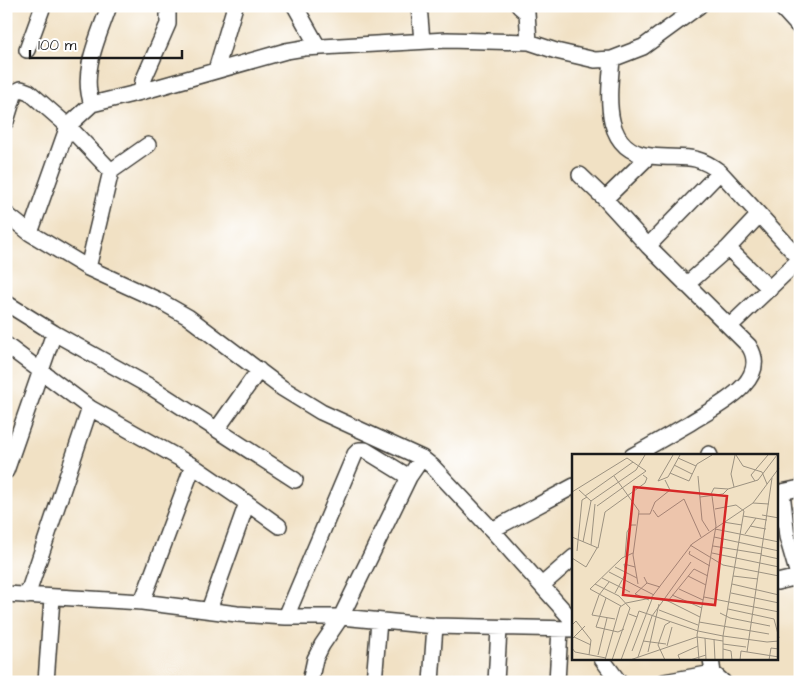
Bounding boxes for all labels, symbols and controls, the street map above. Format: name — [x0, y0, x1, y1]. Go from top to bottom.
scale bar — [30, 28, 182, 60]
text: 100 m — [38, 35, 77, 56]
inset map — [572, 454, 778, 660]

